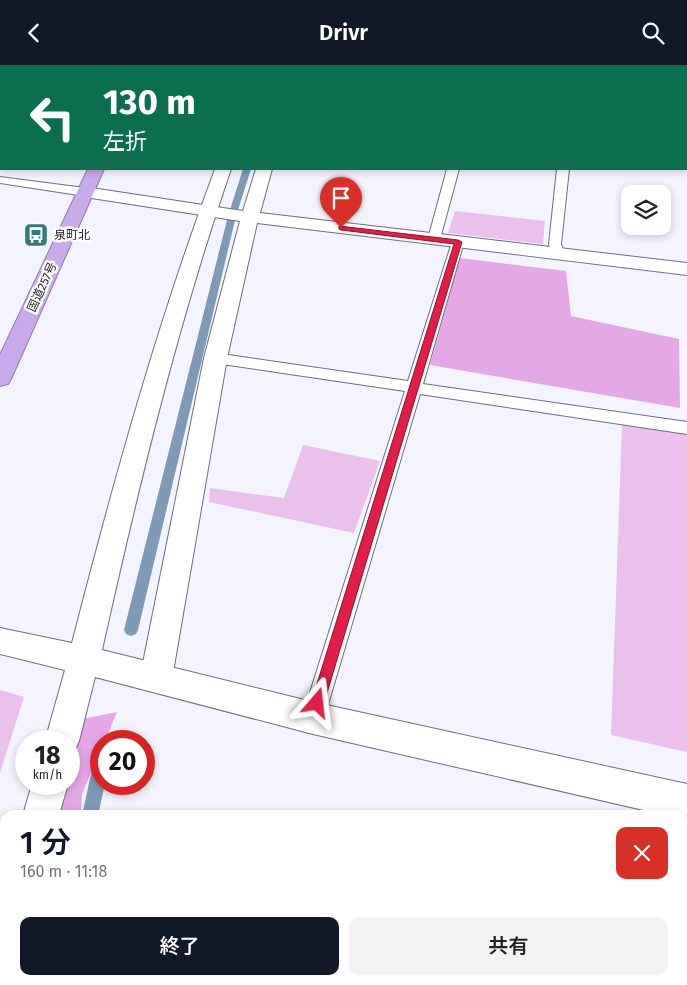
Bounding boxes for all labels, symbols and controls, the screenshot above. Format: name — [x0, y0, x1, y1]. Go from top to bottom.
icon: back — [20, 19, 48, 47]
text: Drivr — [319, 19, 368, 46]
icon: search — [639, 19, 667, 47]
text: 130 m — [103, 81, 196, 123]
icon: left — [20, 85, 85, 150]
text: 左折 — [103, 128, 147, 155]
pin — [320, 177, 362, 228]
icon: arrive — [327, 184, 355, 212]
map controls — [621, 185, 671, 235]
button: layers — [621, 185, 671, 235]
bus stop icon: 泉町北 — [23, 222, 49, 248]
place label: 泉町北 — [54, 228, 90, 242]
street label: 国道257号 — [24, 260, 60, 314]
position arrow — [290, 676, 342, 728]
speed limit sign: 20 — [90, 730, 155, 795]
text: 18 — [34, 741, 61, 771]
text: km/h — [33, 768, 62, 782]
text: 1 分 — [20, 825, 71, 861]
button: close — [616, 827, 668, 879]
text: 160 m · 11:18 — [20, 862, 107, 881]
button: 終了 — [20, 917, 339, 975]
button: 共有 — [349, 917, 668, 975]

